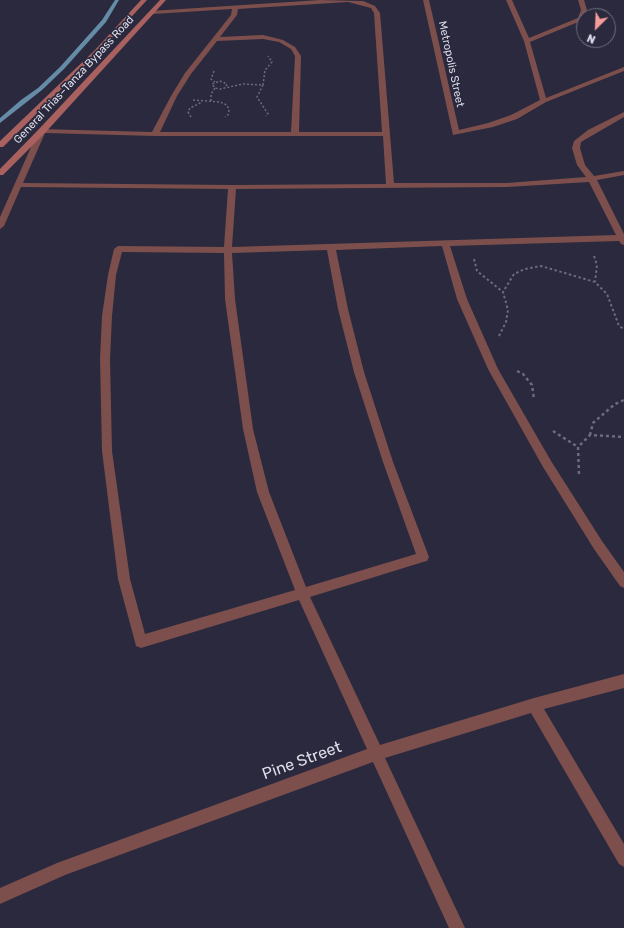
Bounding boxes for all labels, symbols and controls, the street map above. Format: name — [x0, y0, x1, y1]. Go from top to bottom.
north arrow — [576, 8, 616, 48]
street label: General Trias–Tanza Bypass Road — [11, 13, 137, 147]
street label: Metropolis Street — [435, 20, 467, 108]
text: N — [585, 31, 598, 46]
street label: Pine Street — [260, 738, 344, 784]

